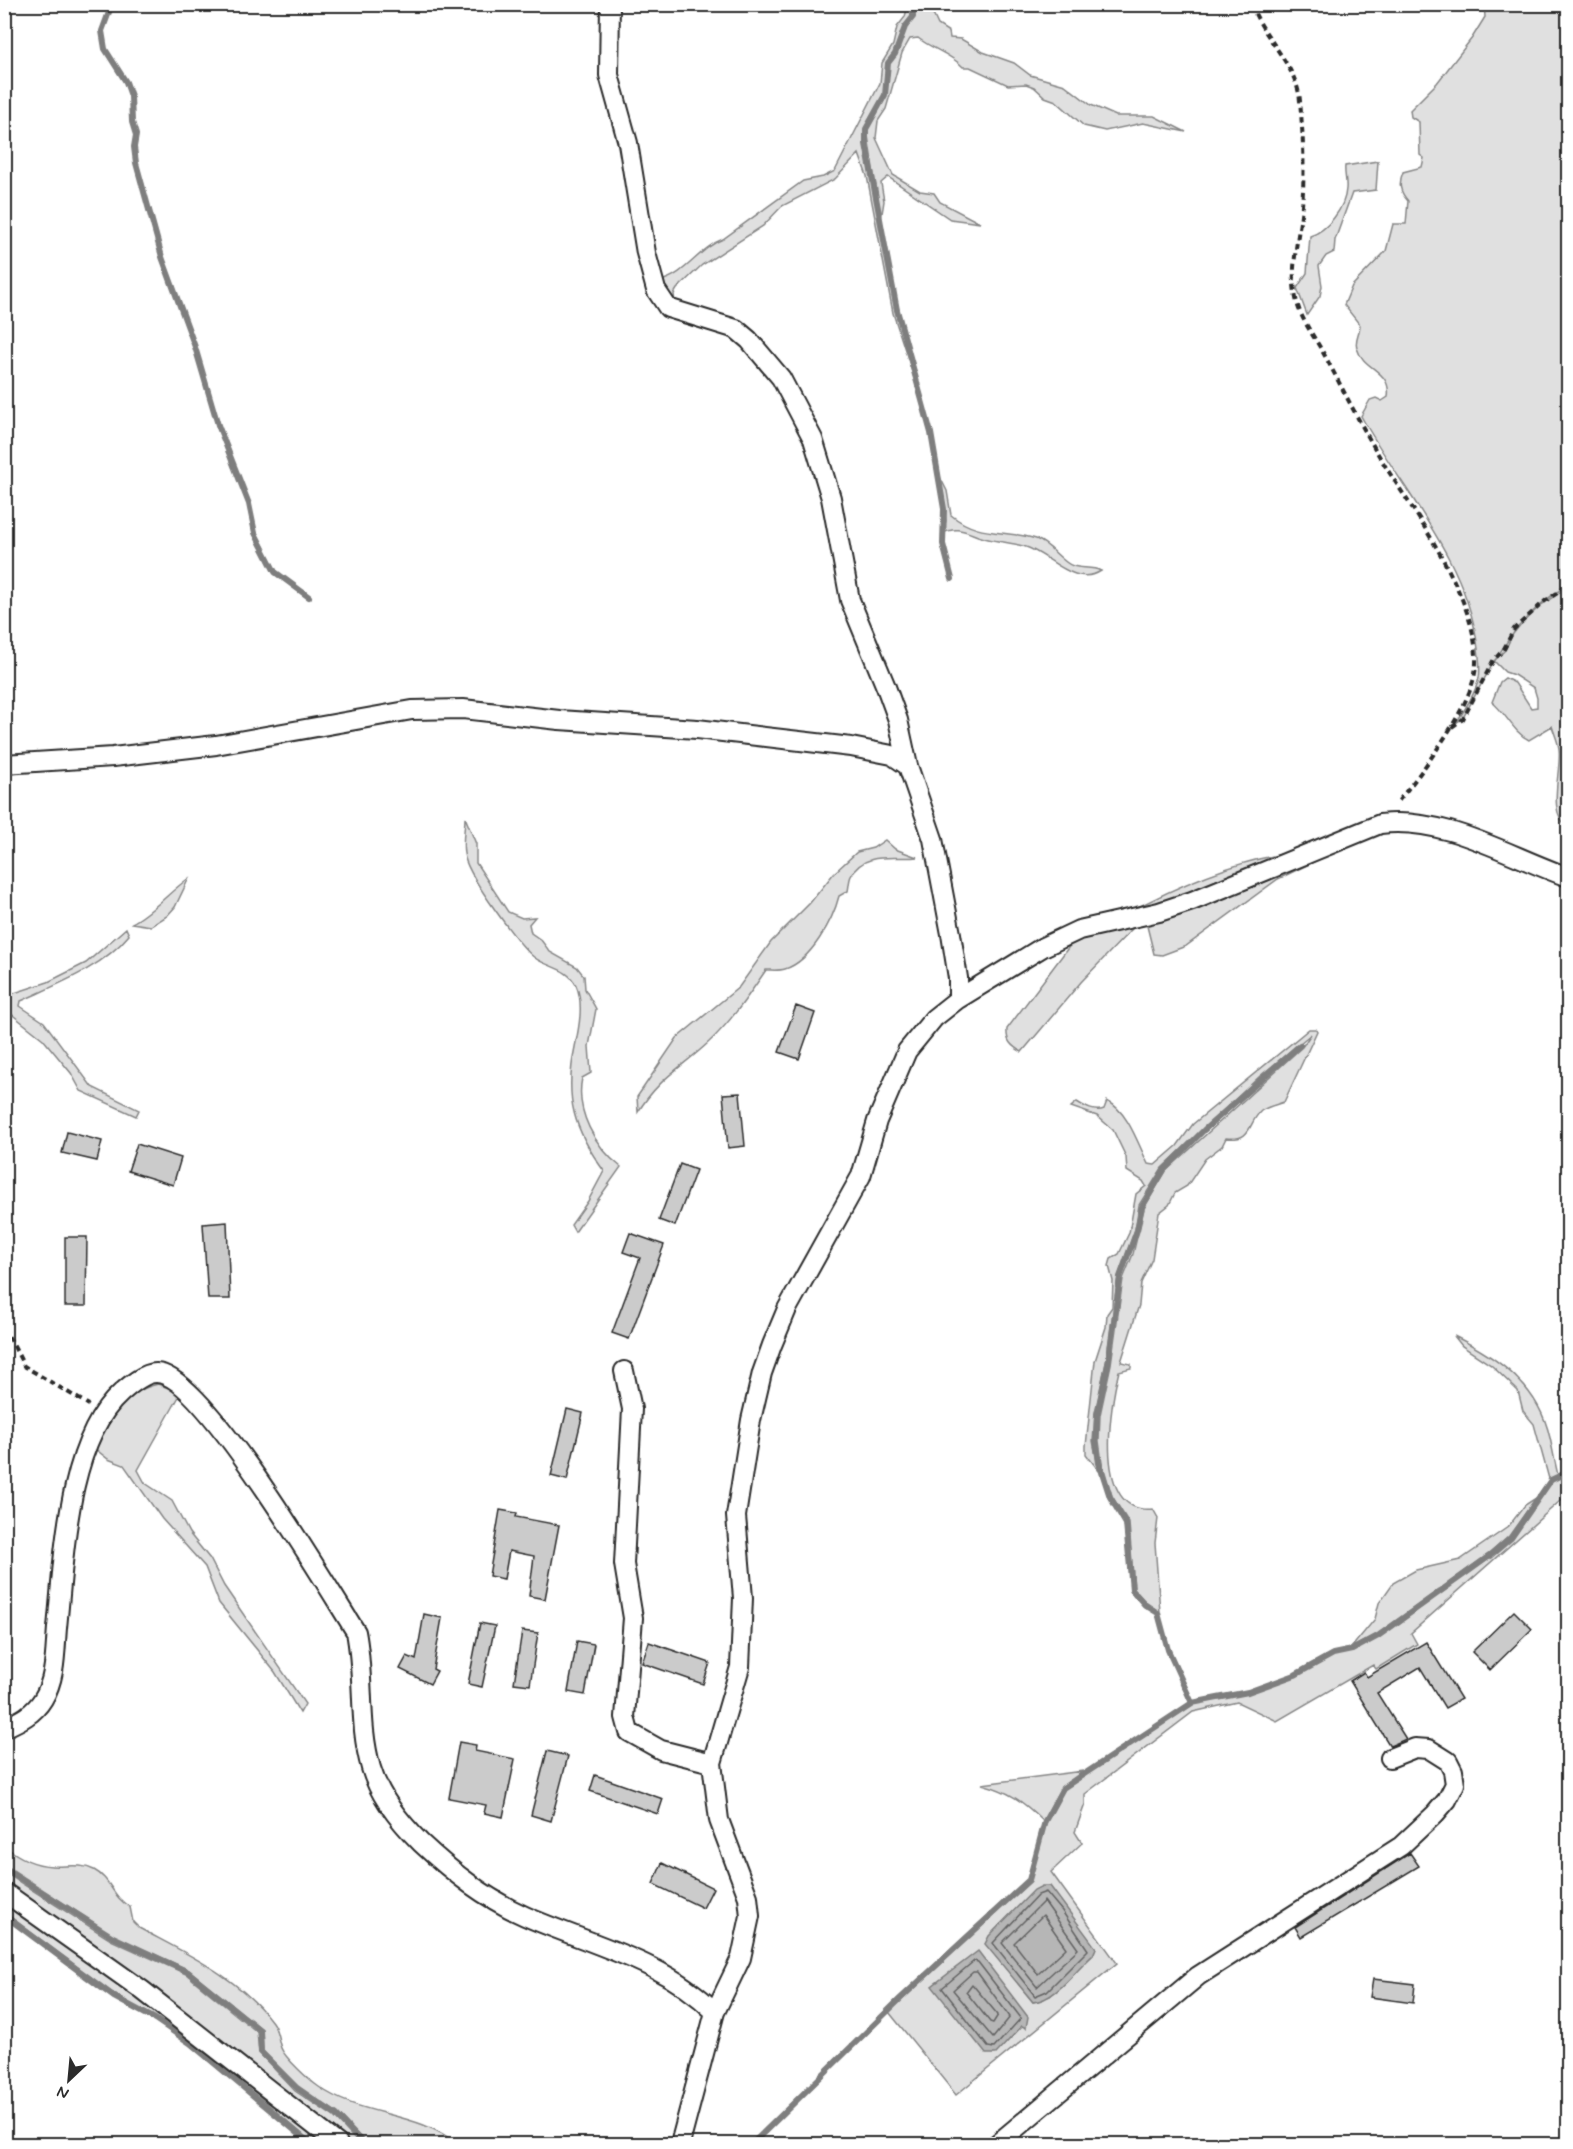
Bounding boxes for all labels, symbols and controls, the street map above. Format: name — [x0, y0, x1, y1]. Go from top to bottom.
north arrow — [39, 2050, 99, 2110]
text: N — [54, 2080, 72, 2104]

